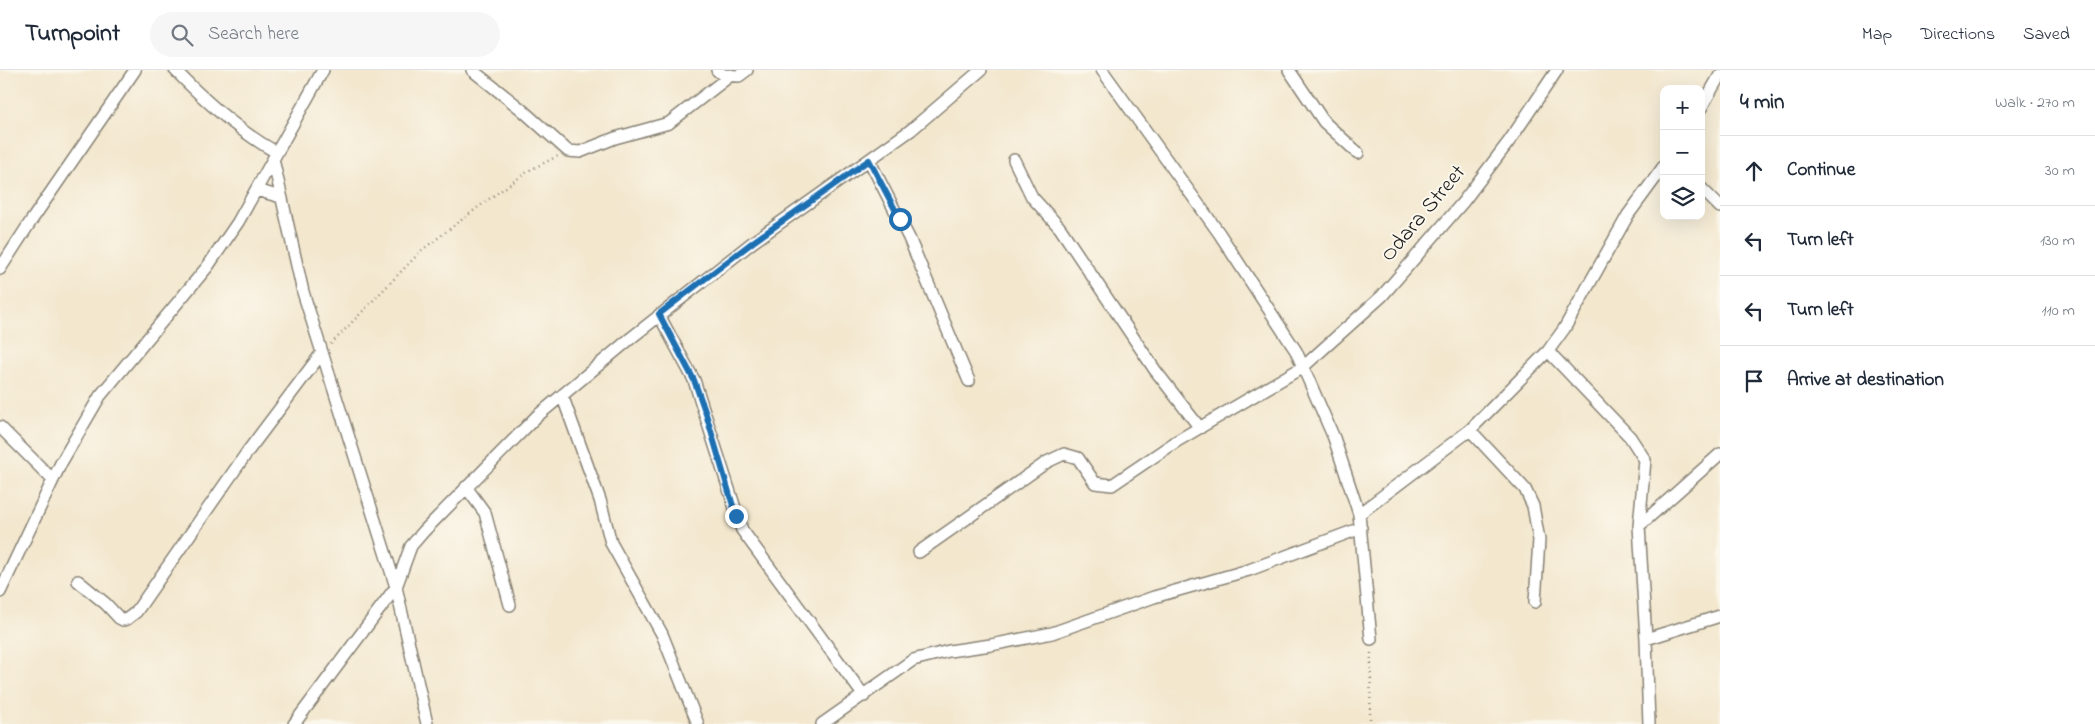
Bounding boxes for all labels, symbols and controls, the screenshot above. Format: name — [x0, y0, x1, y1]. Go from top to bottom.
search box — [150, 12, 500, 57]
text: Turnpoint — [25, 17, 120, 52]
icon: search — [168, 21, 196, 49]
text: Search here — [208, 21, 299, 48]
text: Map — [1862, 22, 1892, 48]
text: Directions — [1920, 22, 1995, 48]
text: Saved — [2023, 22, 2070, 48]
map controls — [1660, 85, 1705, 220]
button: + — [1660, 85, 1705, 130]
text: 4 min — [1740, 88, 1784, 118]
text: Walk · 270 m — [1995, 91, 2075, 115]
button: − — [1660, 130, 1705, 175]
icon: ahead — [1740, 157, 1768, 185]
text: Continue — [1787, 157, 1855, 184]
street label: Odara Street — [1374, 158, 1475, 270]
text: 30 m — [2045, 159, 2075, 183]
button: layers — [1660, 175, 1705, 220]
route start — [889, 208, 912, 231]
icon: left — [1740, 227, 1768, 255]
text: Turn left — [1787, 227, 1854, 254]
text: 130 m — [2040, 229, 2075, 253]
icon: left — [1740, 297, 1768, 325]
text: Turn left — [1787, 297, 1854, 324]
text: 110 m — [2041, 299, 2075, 323]
icon: arrive — [1740, 367, 1768, 395]
text: Arrive at destination — [1787, 367, 1944, 394]
route end — [725, 505, 748, 528]

